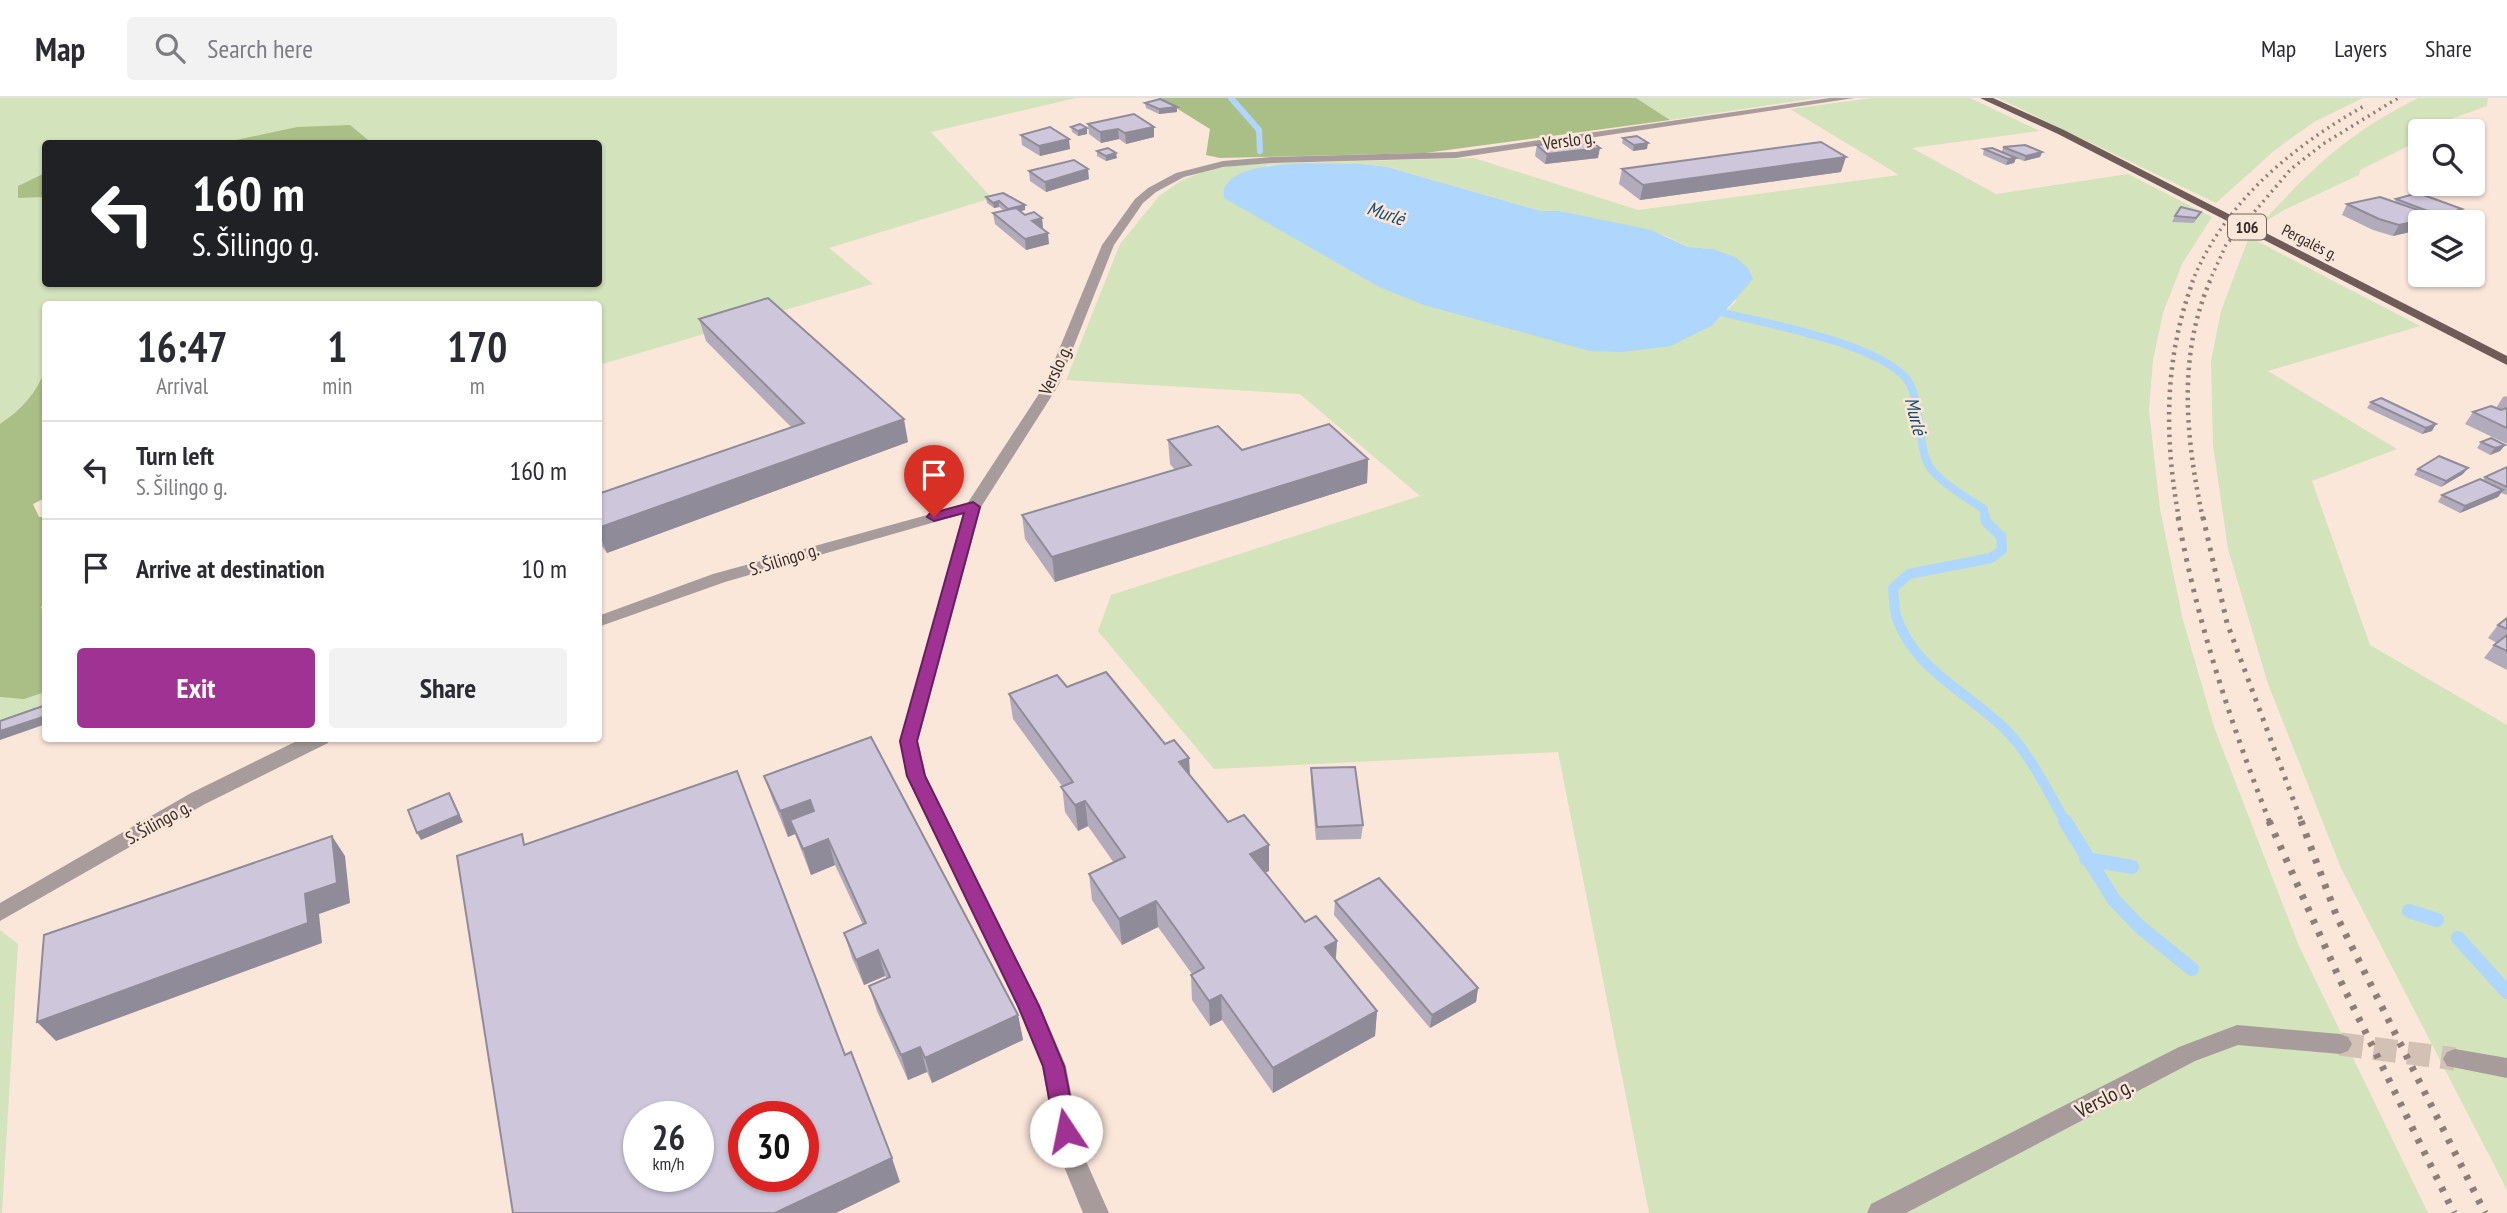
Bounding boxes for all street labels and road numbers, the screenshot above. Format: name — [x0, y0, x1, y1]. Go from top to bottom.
street label: Verslo g. — [1540, 125, 1597, 155]
road number: 106 — [2228, 214, 2266, 239]
street label: Pergalės g. — [2279, 219, 2341, 265]
street label: Verslo g. — [1033, 341, 1077, 400]
street label: S. Šilingo g. — [746, 538, 822, 580]
street label: S. Šilingo g. — [121, 795, 195, 849]
street label: Verslo g. — [2070, 1072, 2138, 1124]

